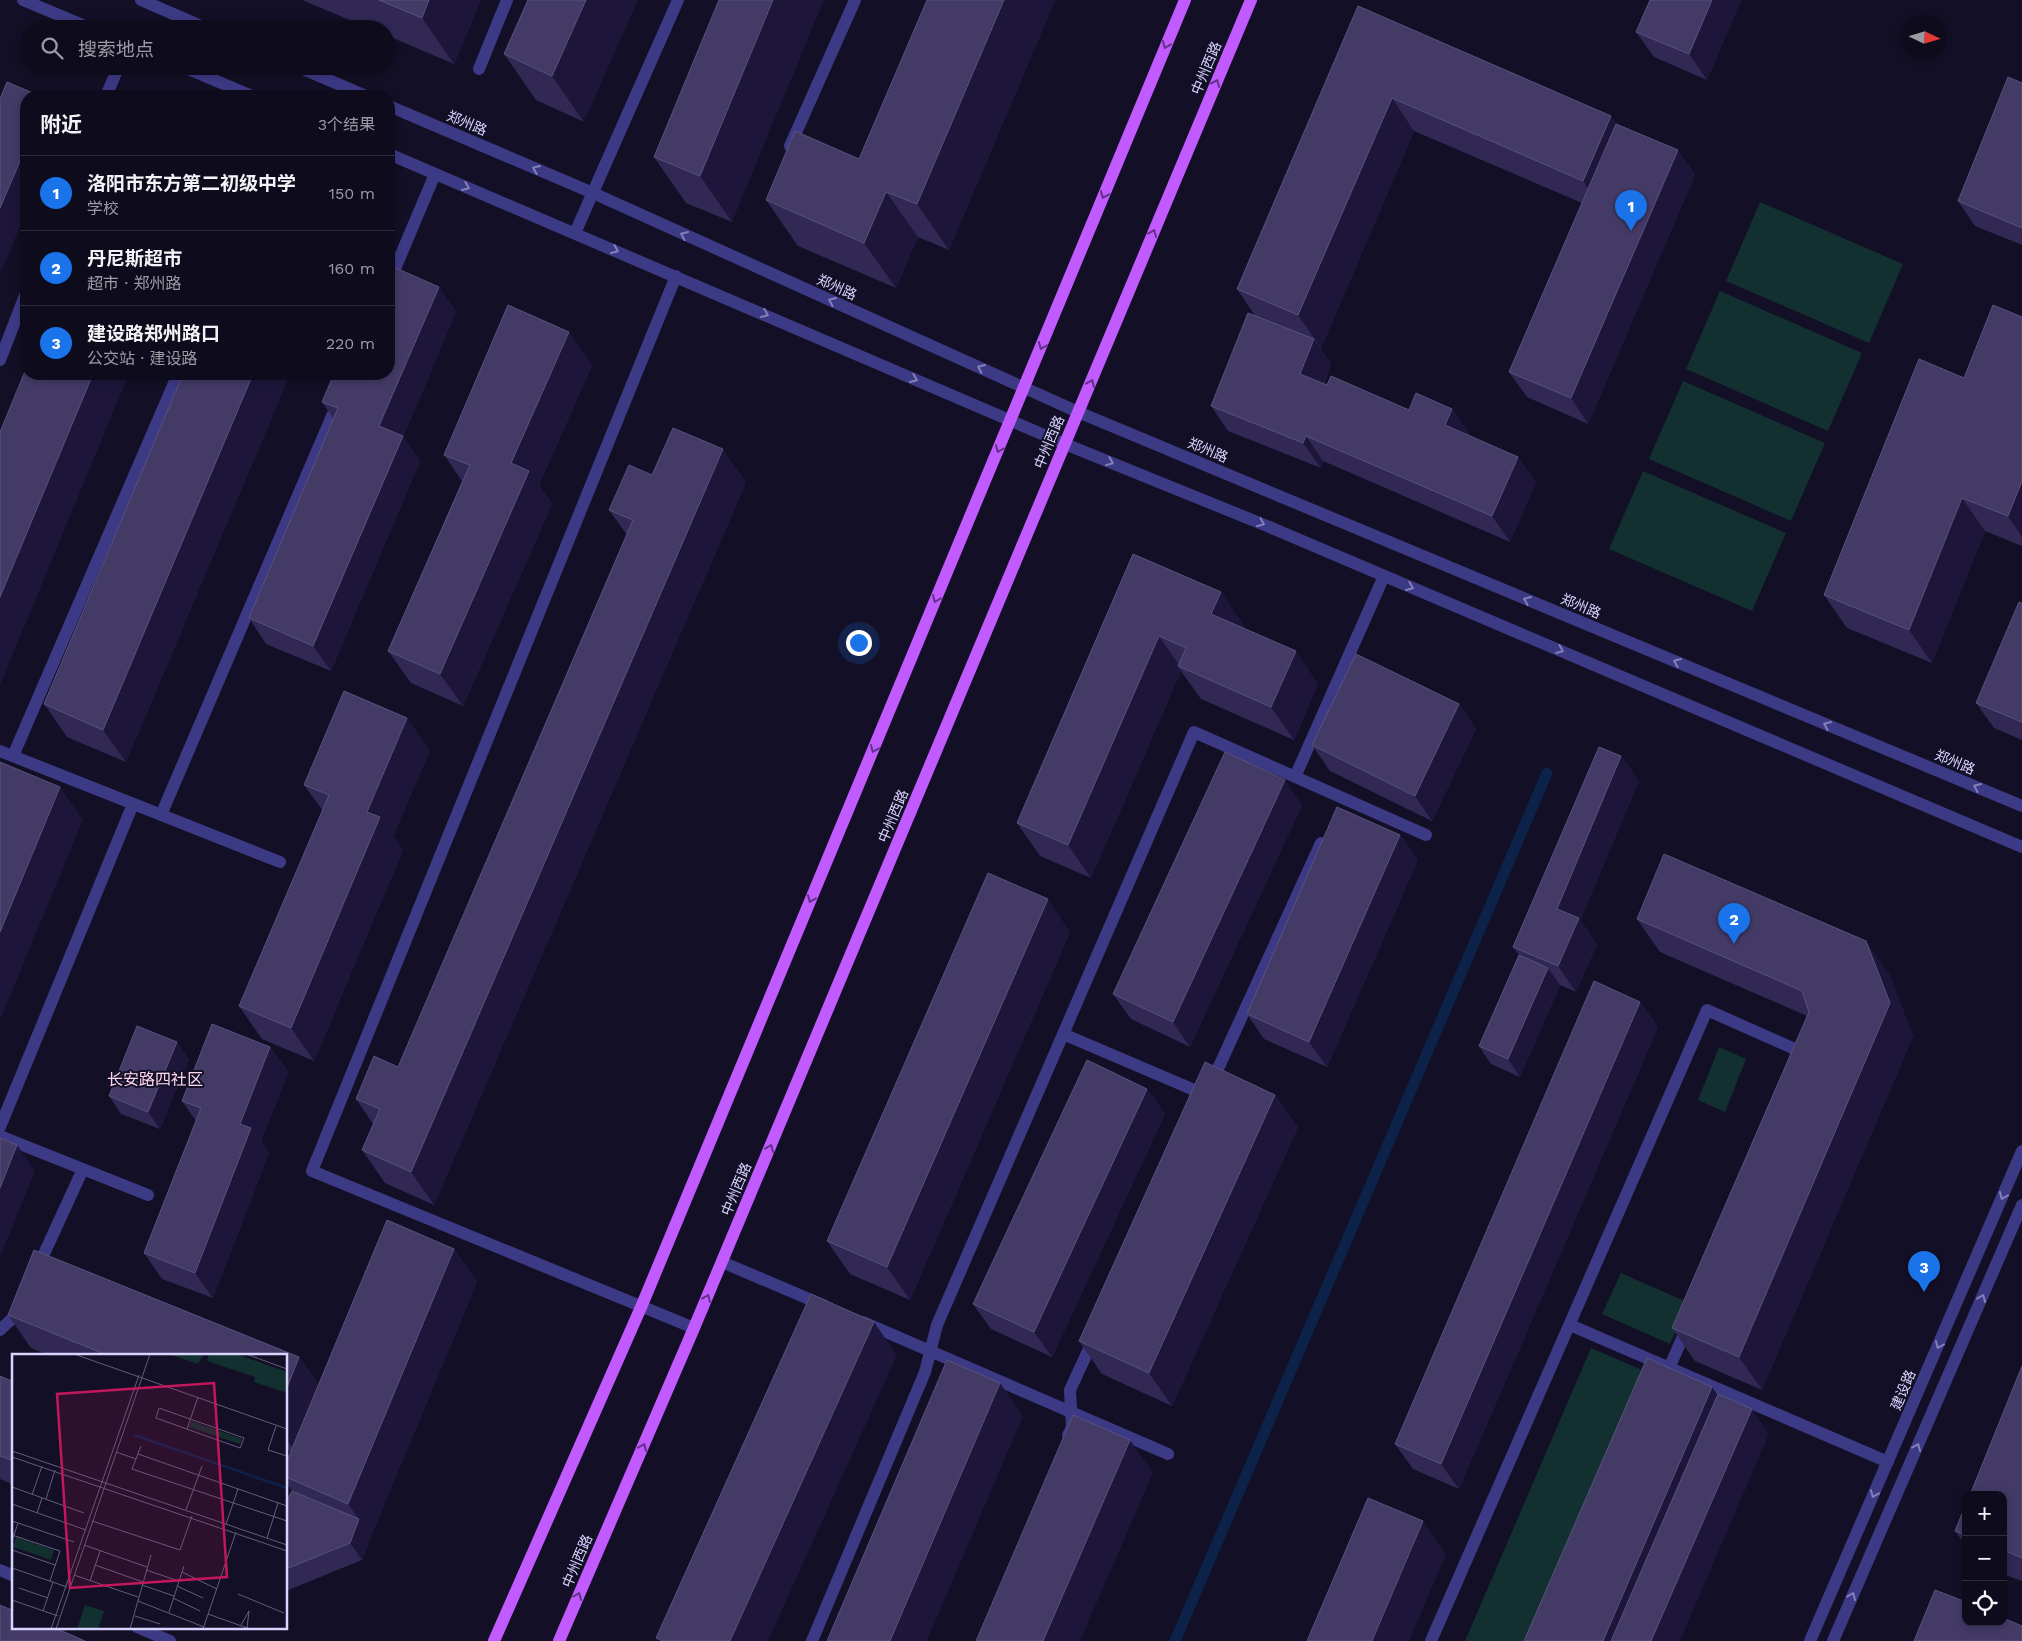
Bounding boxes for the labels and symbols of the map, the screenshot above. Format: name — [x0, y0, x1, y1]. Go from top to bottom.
north arrow — [1902, 15, 1947, 60]
street label: 中州西路 — [1188, 39, 1224, 97]
one-way arrow — [1162, 40, 1172, 49]
one-way arrow — [1210, 79, 1220, 88]
street label: 郑州路 — [445, 107, 489, 139]
one-way arrow — [532, 165, 541, 175]
one-way arrow — [461, 181, 470, 192]
one-way arrow — [1100, 190, 1111, 199]
pin: 1 — [1615, 190, 1647, 231]
one-way arrow — [1147, 229, 1158, 238]
one-way arrow — [680, 230, 689, 241]
one-way arrow — [611, 245, 619, 255]
street label: 郑州路 — [815, 271, 859, 303]
one-way arrow — [828, 297, 837, 308]
one-way arrow — [760, 308, 769, 319]
one-way arrow — [1038, 341, 1049, 350]
one-way arrow — [977, 364, 986, 375]
one-way arrow — [909, 372, 918, 383]
one-way arrow — [1084, 379, 1095, 388]
street label: 中州西路 — [1031, 413, 1067, 471]
street label: 郑州路 — [1186, 434, 1230, 466]
one-way arrow — [995, 444, 1005, 453]
one-way arrow — [1106, 456, 1114, 466]
one-way arrow — [1256, 517, 1265, 528]
one-way arrow — [1405, 580, 1414, 591]
street label: 郑州路 — [1559, 590, 1603, 622]
one-way arrow — [932, 594, 943, 603]
one-way arrow — [1523, 595, 1532, 606]
your location — [846, 630, 872, 656]
one-way arrow — [1555, 644, 1564, 655]
one-way arrow — [1673, 658, 1682, 669]
one-way arrow — [1823, 721, 1832, 731]
one-way arrow — [869, 744, 880, 753]
street label: 郑州路 — [1933, 746, 1977, 778]
one-way arrow — [1973, 783, 1982, 794]
street label: 中州西路 — [875, 787, 911, 845]
one-way arrow — [807, 894, 818, 903]
pin: 2 — [1718, 903, 1750, 944]
district label: 长安路四社区 — [107, 1070, 203, 1089]
one-way arrow — [763, 1144, 774, 1153]
street label: 中州西路 — [718, 1160, 754, 1218]
one-way arrow — [1998, 1191, 2009, 1200]
pin: 3 — [1908, 1251, 1940, 1292]
one-way arrow — [701, 1294, 711, 1303]
one-way arrow — [1975, 1294, 1986, 1303]
one-way arrow — [1934, 1340, 1945, 1349]
inset map — [12, 1354, 288, 1628]
street label: 建设路 — [1887, 1368, 1919, 1412]
one-way arrow — [636, 1443, 647, 1452]
one-way arrow — [1911, 1443, 1922, 1452]
one-way arrow — [1870, 1489, 1881, 1498]
street label: 中州西路 — [559, 1532, 595, 1590]
one-way arrow — [572, 1592, 583, 1601]
one-way arrow — [1846, 1592, 1857, 1601]

